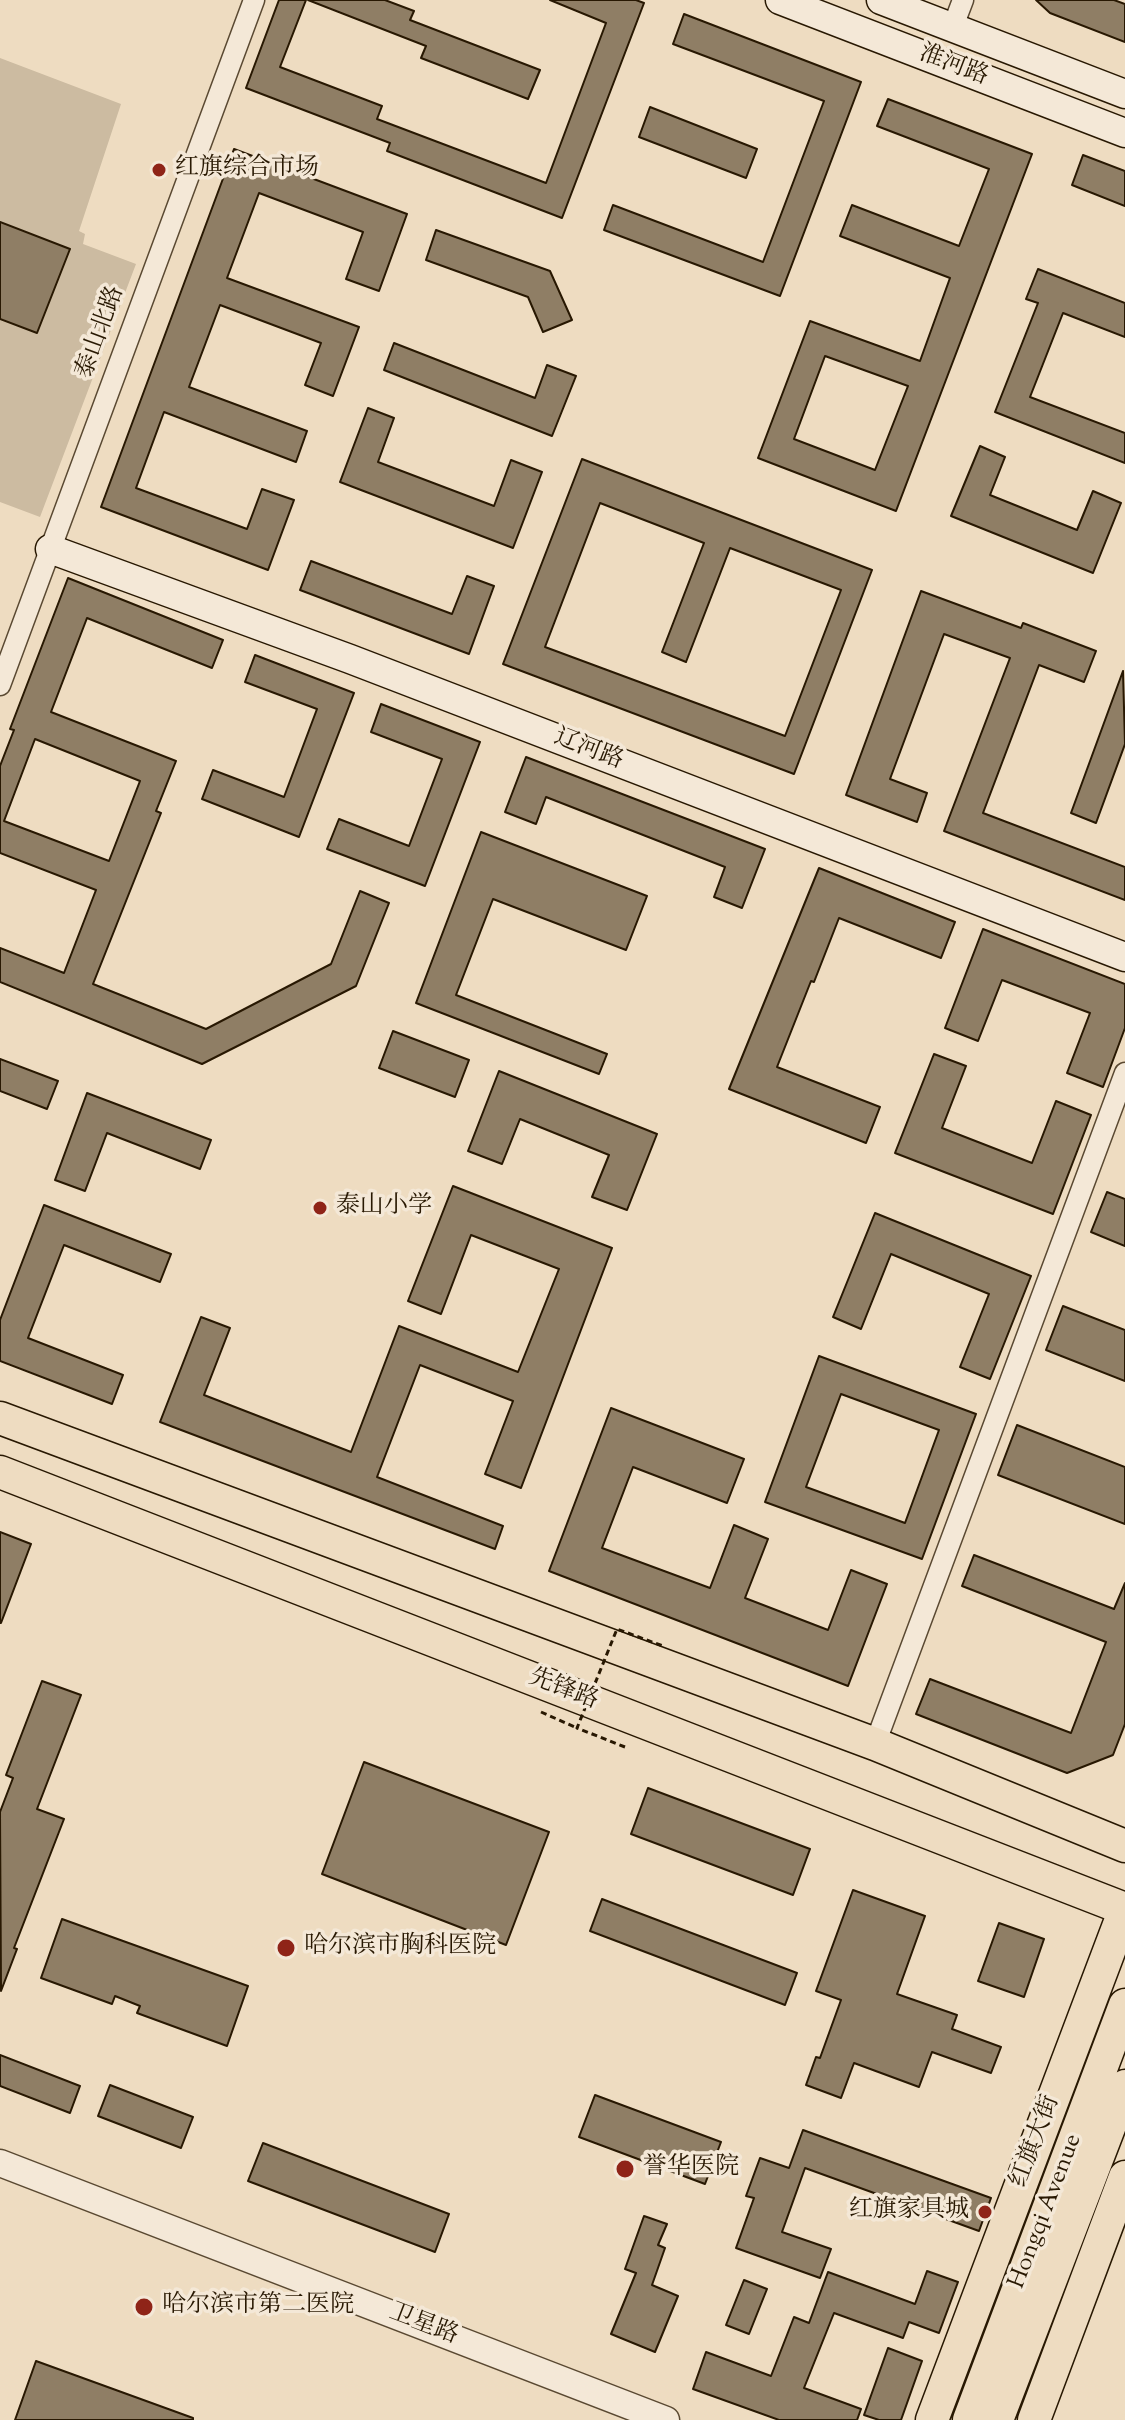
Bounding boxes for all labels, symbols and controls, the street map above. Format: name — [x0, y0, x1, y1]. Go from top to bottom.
street label: 淮河路 — [914, 41, 992, 93]
place label: 红旗综合市场 — [175, 156, 319, 184]
marker: 红旗综合市场 — [150, 161, 168, 179]
street label: 泰山北路 — [72, 283, 132, 383]
street label: 辽河路 — [549, 725, 627, 777]
place label: 泰山小学 — [336, 1194, 432, 1222]
marker: 泰山小学 — [311, 1199, 329, 1217]
street label: 先锋路 — [524, 1665, 602, 1717]
place label: 哈尔滨市胸科医院 — [304, 1934, 496, 1962]
marker: 哈尔滨市胸科医院 — [275, 1937, 297, 1959]
street label: 红旗大街 — [1006, 2092, 1068, 2192]
street label: Hongqi Avenue — [1004, 2131, 1090, 2293]
place label: 誉华医院 — [643, 2155, 739, 2183]
marker: 誉华医院 — [614, 2158, 636, 2180]
place label: 红旗家具城 — [849, 2198, 969, 2226]
marker: 红旗家具城 — [976, 2203, 994, 2221]
place label: 哈尔滨市第二医院 — [162, 2293, 354, 2321]
marker: 哈尔滨市第二医院 — [133, 2296, 155, 2318]
street label: 卫星路 — [384, 2300, 462, 2352]

